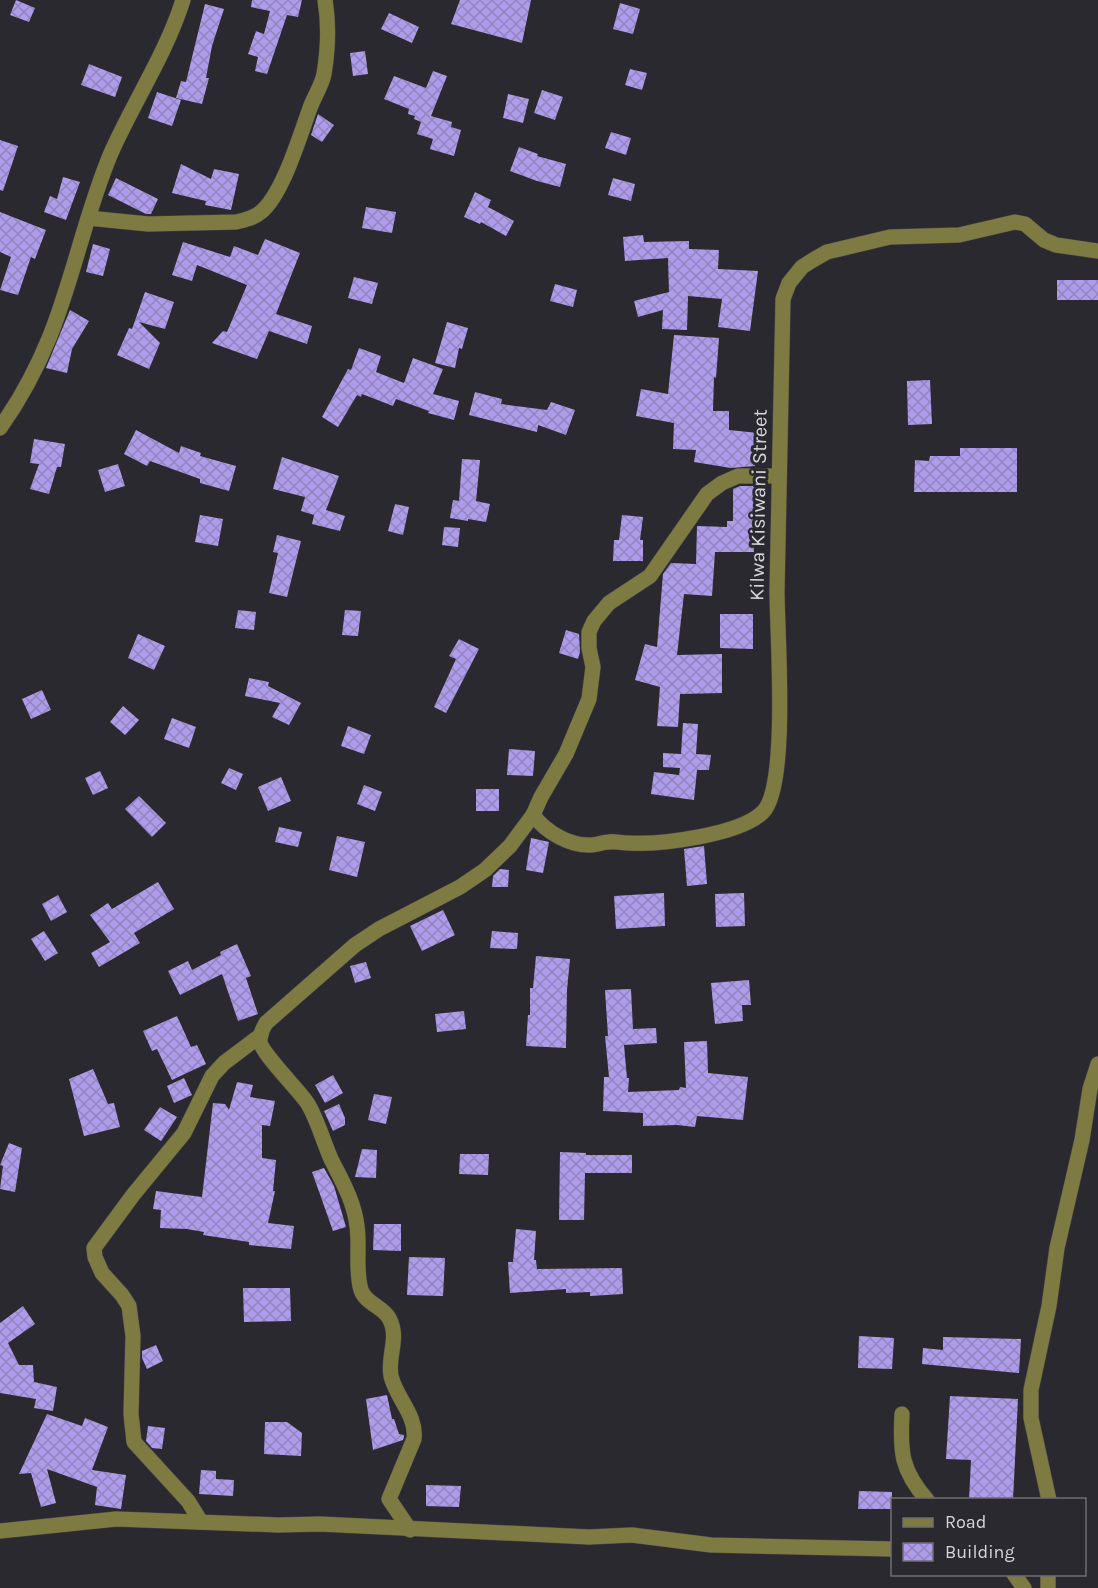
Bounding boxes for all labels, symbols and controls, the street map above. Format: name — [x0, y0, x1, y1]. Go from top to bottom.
street label: Kilwa Kisiwani Street — [745, 408, 772, 601]
legend — [891, 1498, 1086, 1576]
text: Road — [945, 1511, 986, 1533]
text: Building — [945, 1541, 1015, 1563]

